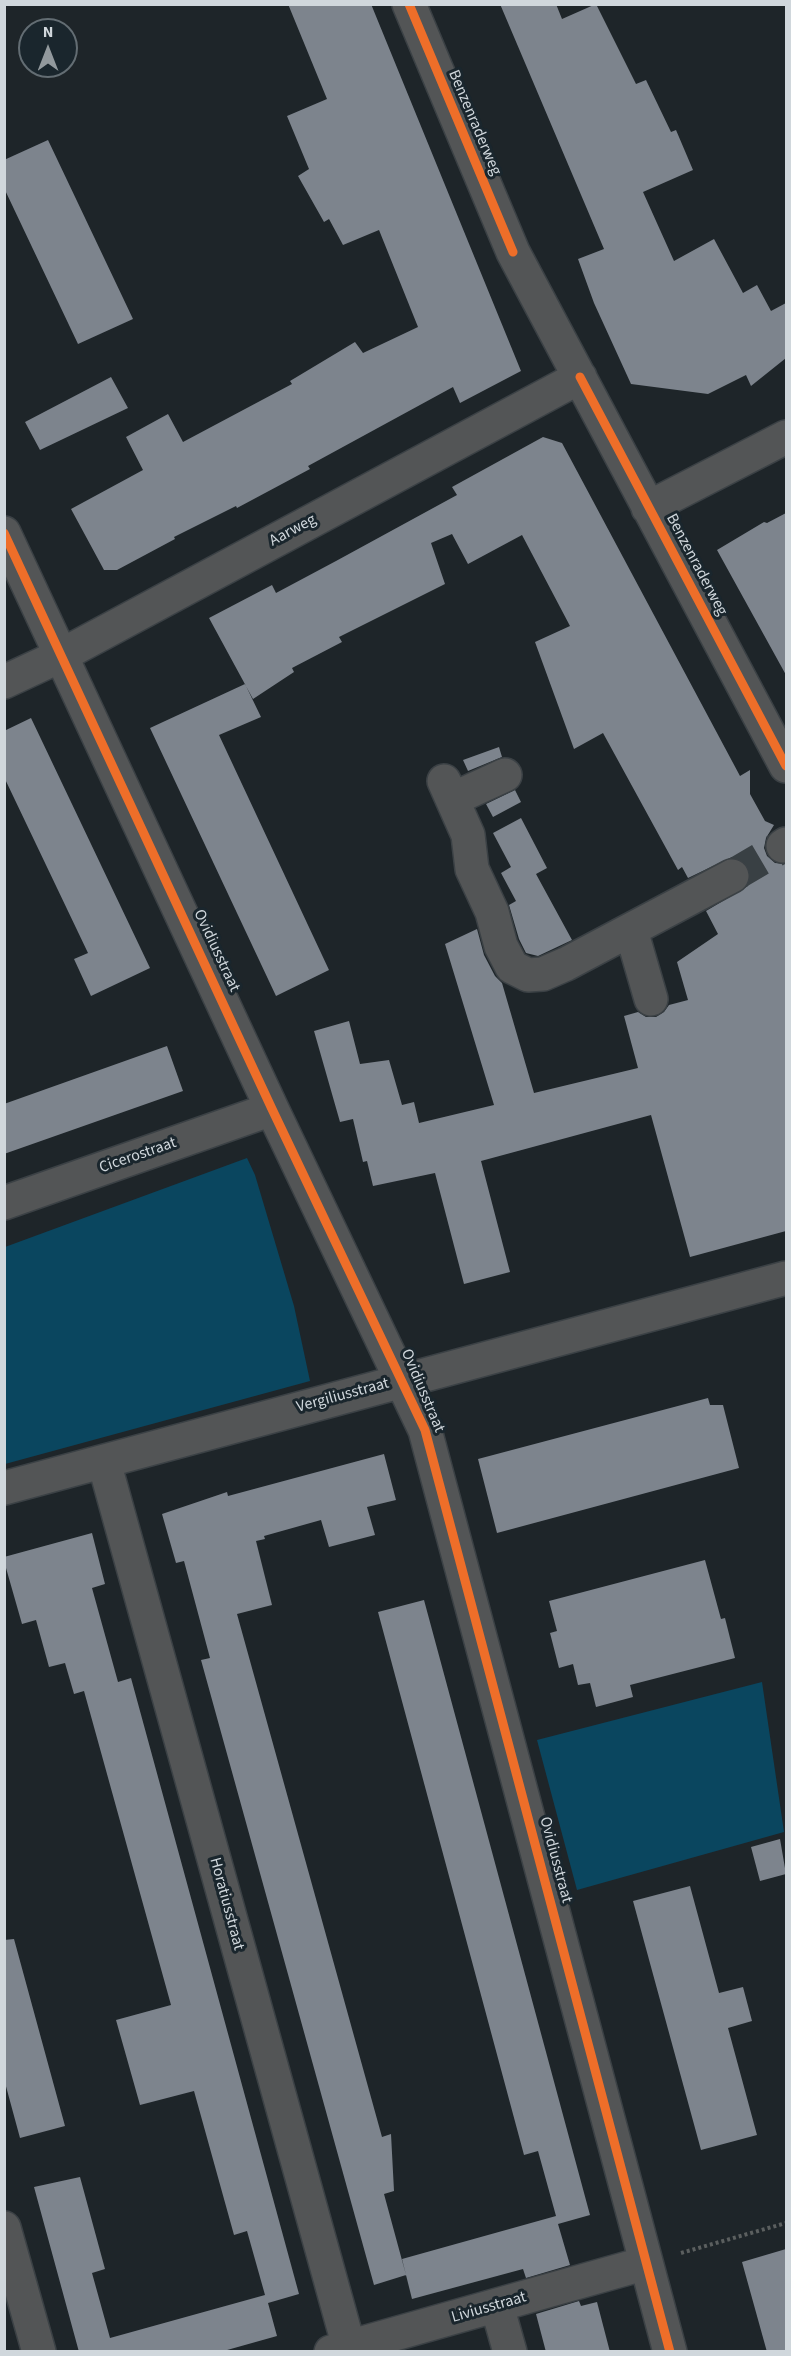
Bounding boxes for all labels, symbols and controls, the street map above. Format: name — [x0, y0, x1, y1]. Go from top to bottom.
north arrow — [18, 18, 78, 78]
text: N — [43, 21, 53, 43]
street label: Benzenraderweg — [443, 67, 505, 179]
street label: Aarweg — [266, 511, 320, 551]
street label: Benzenraderweg — [661, 511, 731, 619]
street label: Ovidiusstraat — [189, 907, 243, 995]
street label: Cicerostraat — [97, 1134, 179, 1178]
street label: Ovidiusstraat — [396, 1346, 448, 1436]
street label: Vergiliusstraat — [295, 1374, 391, 1418]
street label: Ovidiusstraat — [534, 1815, 576, 1905]
street label: Horatiusstraat — [204, 1856, 248, 1952]
street label: Liviusstraat — [449, 2288, 529, 2328]

